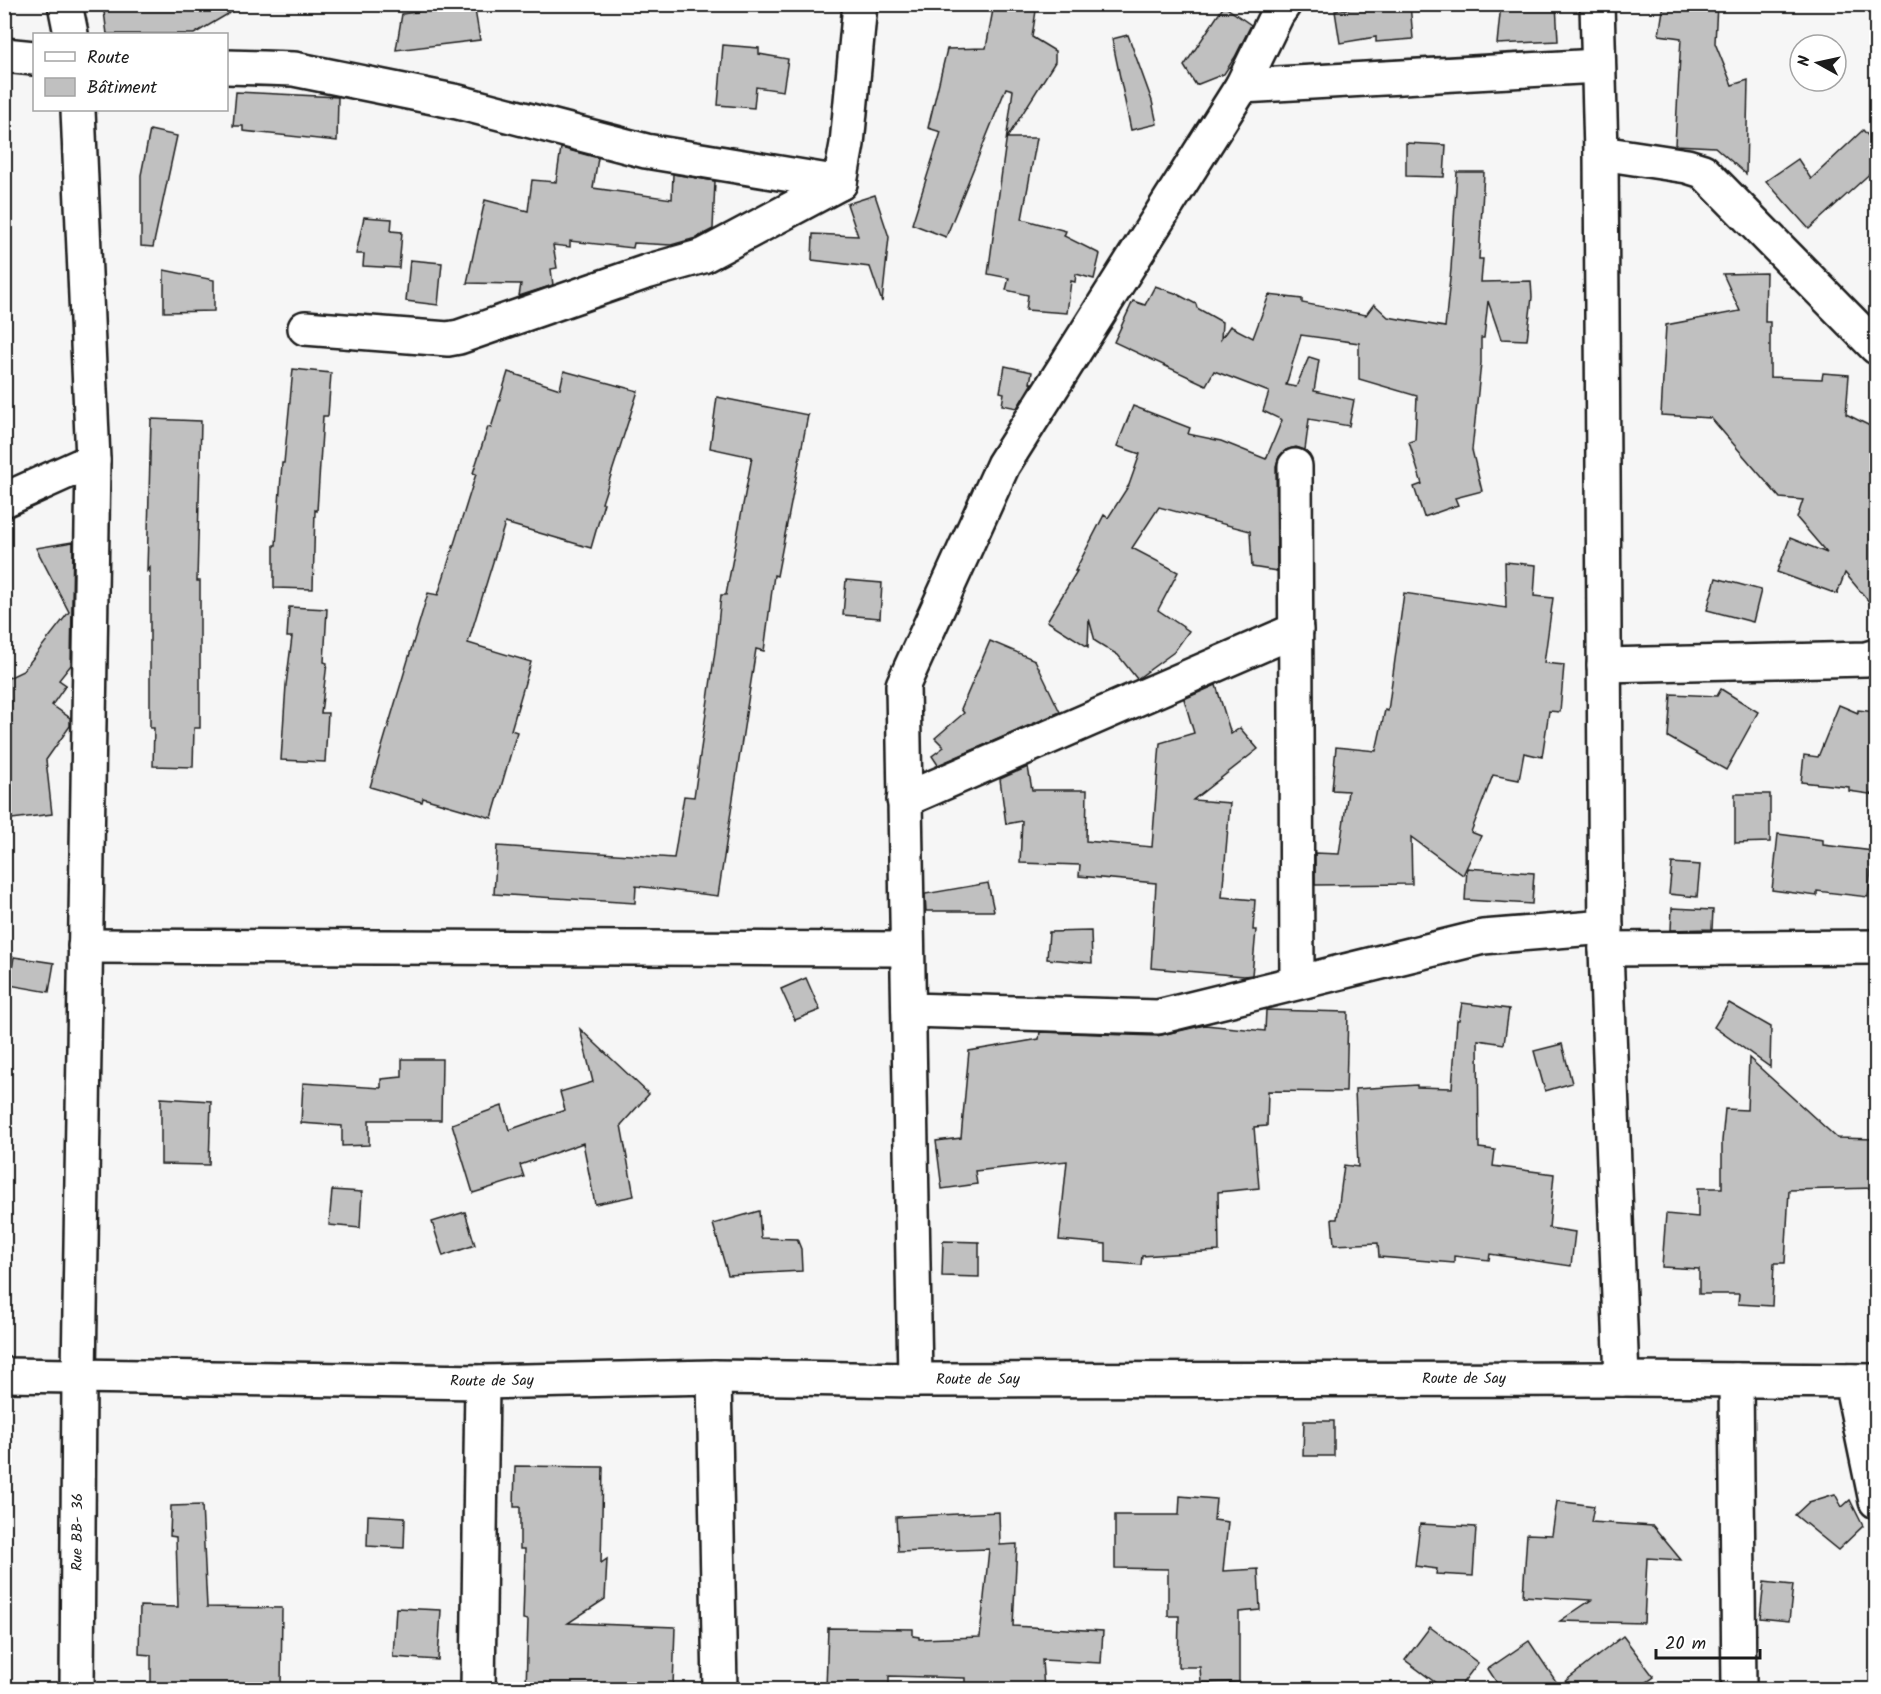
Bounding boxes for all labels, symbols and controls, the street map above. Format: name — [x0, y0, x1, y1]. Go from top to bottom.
legend — [33, 33, 228, 111]
north arrow — [1788, 33, 1848, 93]
text: Route — [87, 44, 129, 73]
text: N — [1792, 54, 1818, 68]
text: Bâtiment — [87, 74, 158, 103]
street label: Route de Say — [1422, 1367, 1507, 1391]
street label: Route de Say — [936, 1368, 1021, 1392]
street label: Route de Say — [450, 1369, 535, 1394]
street label: Rue BB- 36 — [66, 1493, 90, 1571]
scale bar — [1656, 1622, 1760, 1660]
text: 20 m — [1665, 1630, 1706, 1659]

